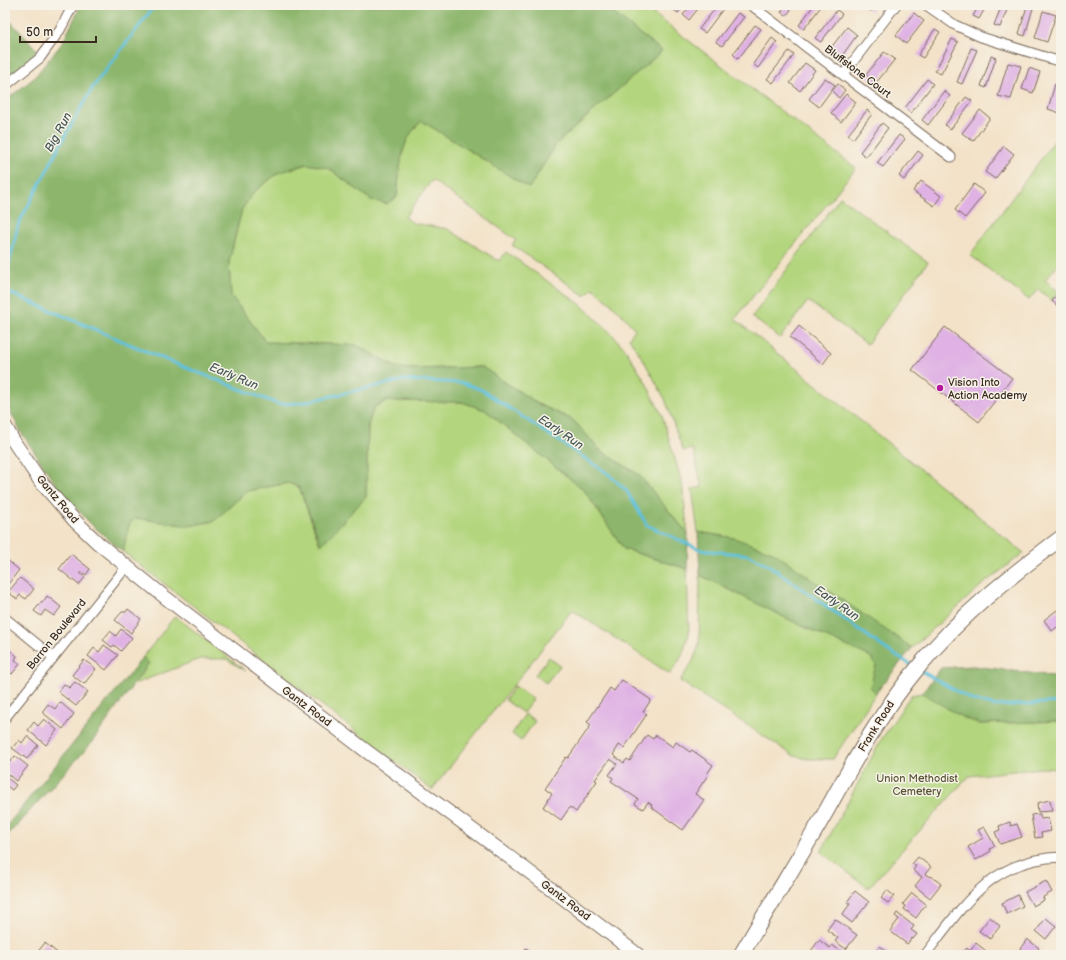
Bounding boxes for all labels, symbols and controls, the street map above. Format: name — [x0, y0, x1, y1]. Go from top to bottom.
scale bar — [20, 18, 96, 44]
text: 50 m — [26, 25, 53, 40]
street label: Bluffstone Court — [822, 42, 894, 101]
water label: Big Run — [42, 110, 76, 155]
water label: Early Run — [207, 360, 261, 394]
place label: Vision Into Action Academy — [948, 376, 1027, 402]
marker: Vision Into Action Academy — [935, 383, 945, 393]
water label: Early Run — [535, 412, 586, 453]
street label: Gantz Road — [34, 473, 82, 526]
water label: Early Run — [811, 583, 862, 624]
street label: Barron Boulevard — [24, 596, 89, 672]
street label: Gantz Road — [279, 683, 334, 729]
street label: Frank Road — [856, 698, 897, 754]
park label: Union Methodist Cemetery — [876, 772, 958, 798]
street label: Gantz Road — [538, 877, 593, 923]

